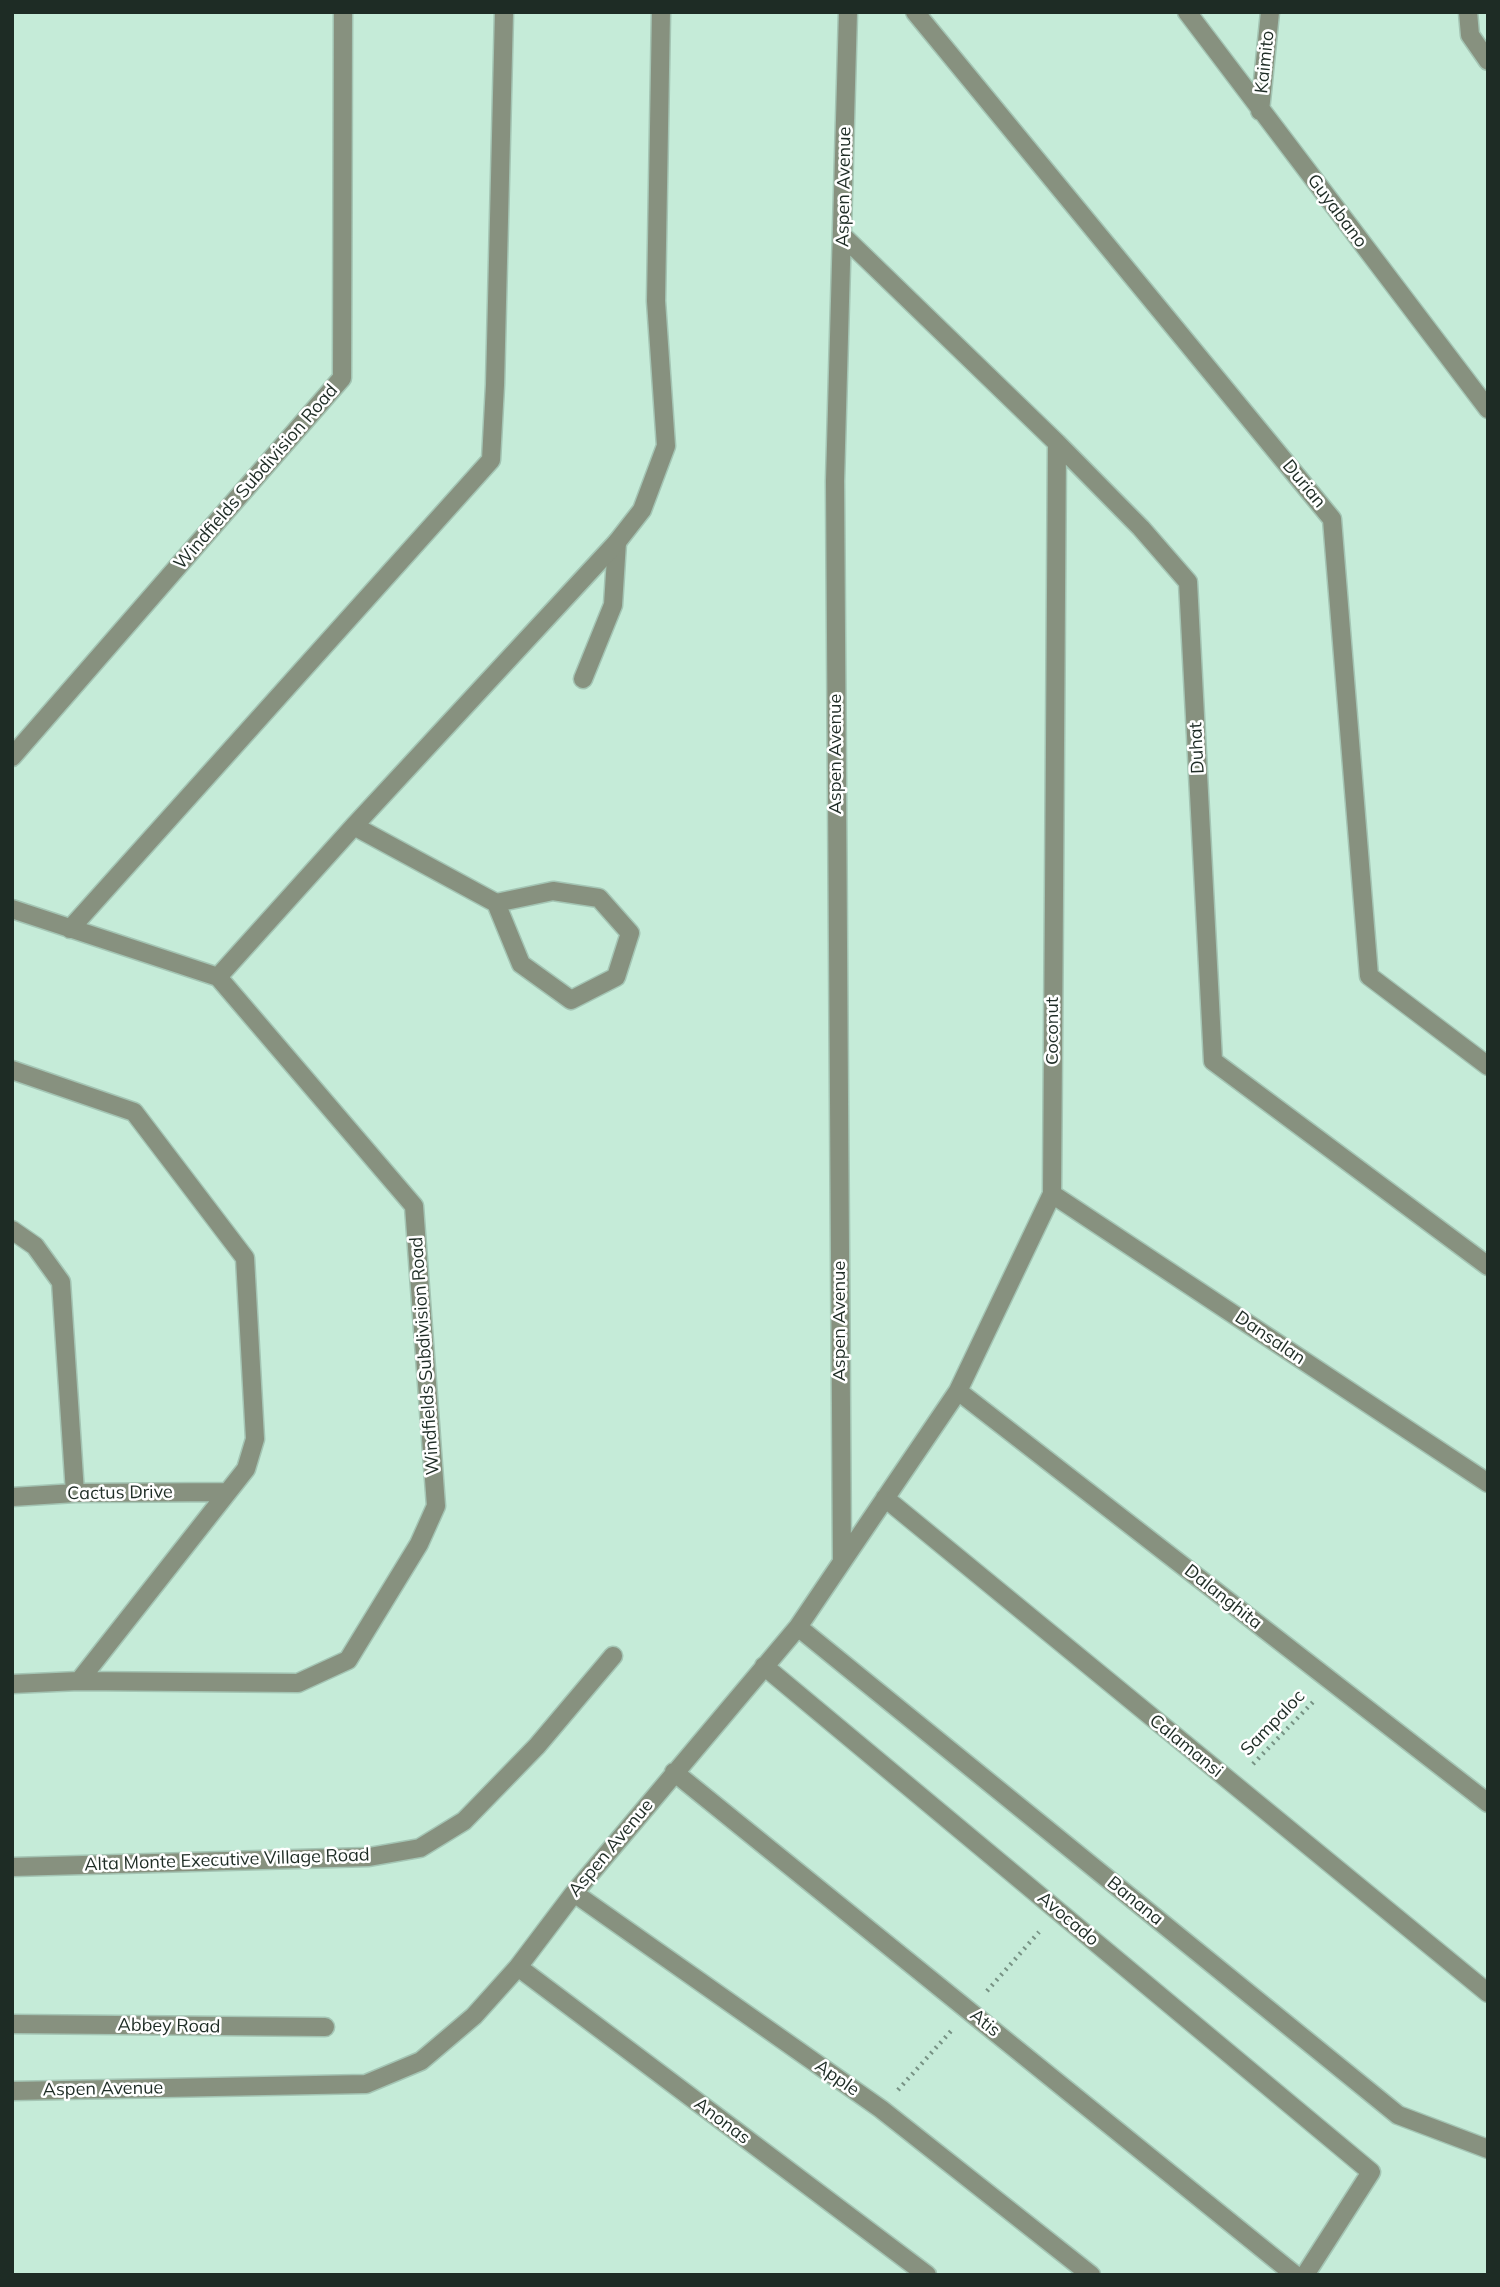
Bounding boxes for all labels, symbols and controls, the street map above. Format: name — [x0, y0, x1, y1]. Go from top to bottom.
street label: Kaimito — [1251, 30, 1279, 94]
street label: Aspen Avenue — [832, 127, 856, 247]
street label: Guyabano — [1302, 170, 1372, 252]
street label: Windfields Subdivision Road — [170, 380, 342, 574]
street label: Durian — [1278, 456, 1330, 512]
street label: Aspen Avenue — [825, 694, 847, 814]
street label: Duhat — [1185, 722, 1209, 774]
street label: Coconut — [1042, 997, 1064, 1065]
street label: Windfields Subdivision Road — [406, 1236, 444, 1476]
street label: Aspen Avenue — [829, 1261, 851, 1381]
street label: Dansalan — [1231, 1307, 1309, 1369]
street label: Cactus Drive — [67, 1481, 173, 1505]
street label: Dalanghita — [1180, 1560, 1266, 1634]
street label: Sampaloc — [1236, 1686, 1310, 1760]
street label: Calamansi — [1145, 1710, 1227, 1782]
street label: Aspen Avenue — [564, 1795, 658, 1901]
street label: Alta Monte Executive Village Road — [84, 1844, 370, 1876]
street label: Banana — [1103, 1872, 1167, 1930]
street label: Avocado — [1033, 1887, 1103, 1951]
street label: Atis — [966, 2004, 1004, 2042]
street label: Abbey Road — [117, 2014, 221, 2038]
street label: Apple — [811, 2055, 863, 2101]
street label: Aspen Avenue — [43, 2077, 163, 2101]
street label: Anonas — [690, 2093, 754, 2149]

